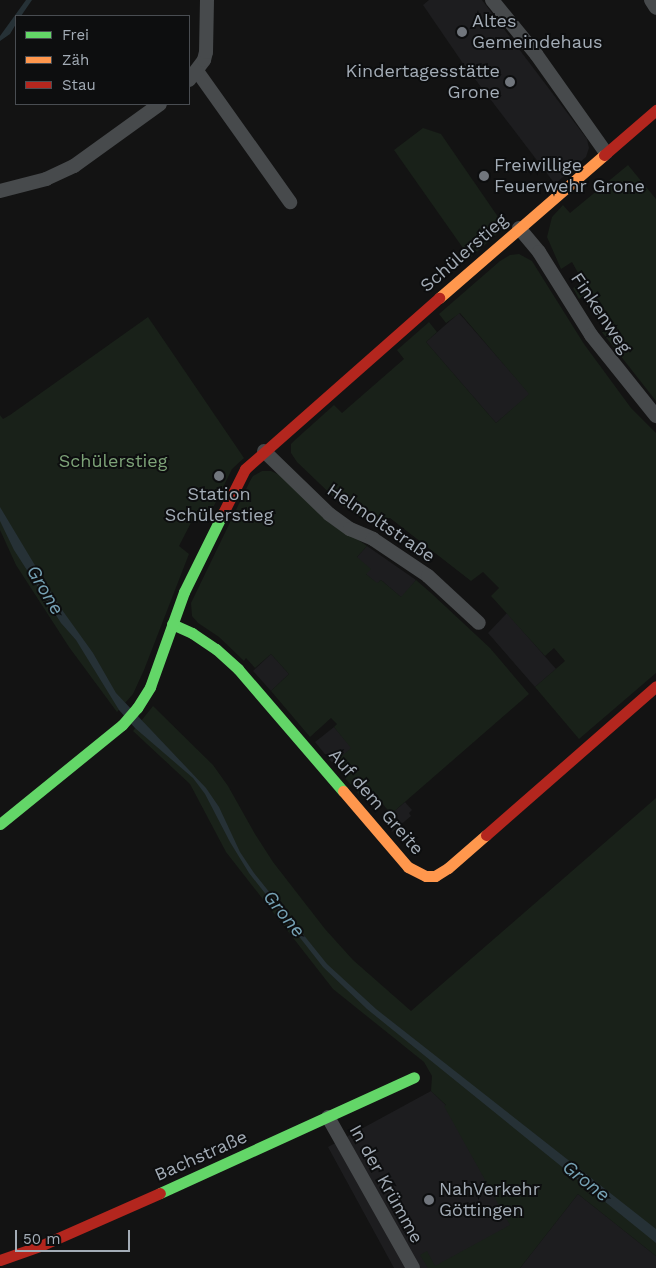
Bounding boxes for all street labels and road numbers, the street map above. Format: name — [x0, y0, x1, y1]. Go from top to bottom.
street label: Schülerstieg — [416, 209, 512, 297]
street label: Finkenweg — [566, 268, 636, 358]
street label: Helmoltstraße — [323, 479, 439, 567]
street label: Auf dem Greite — [324, 744, 428, 860]
street label: In der Krümme — [344, 1121, 428, 1247]
street label: Bachstraße — [151, 1126, 251, 1186]

